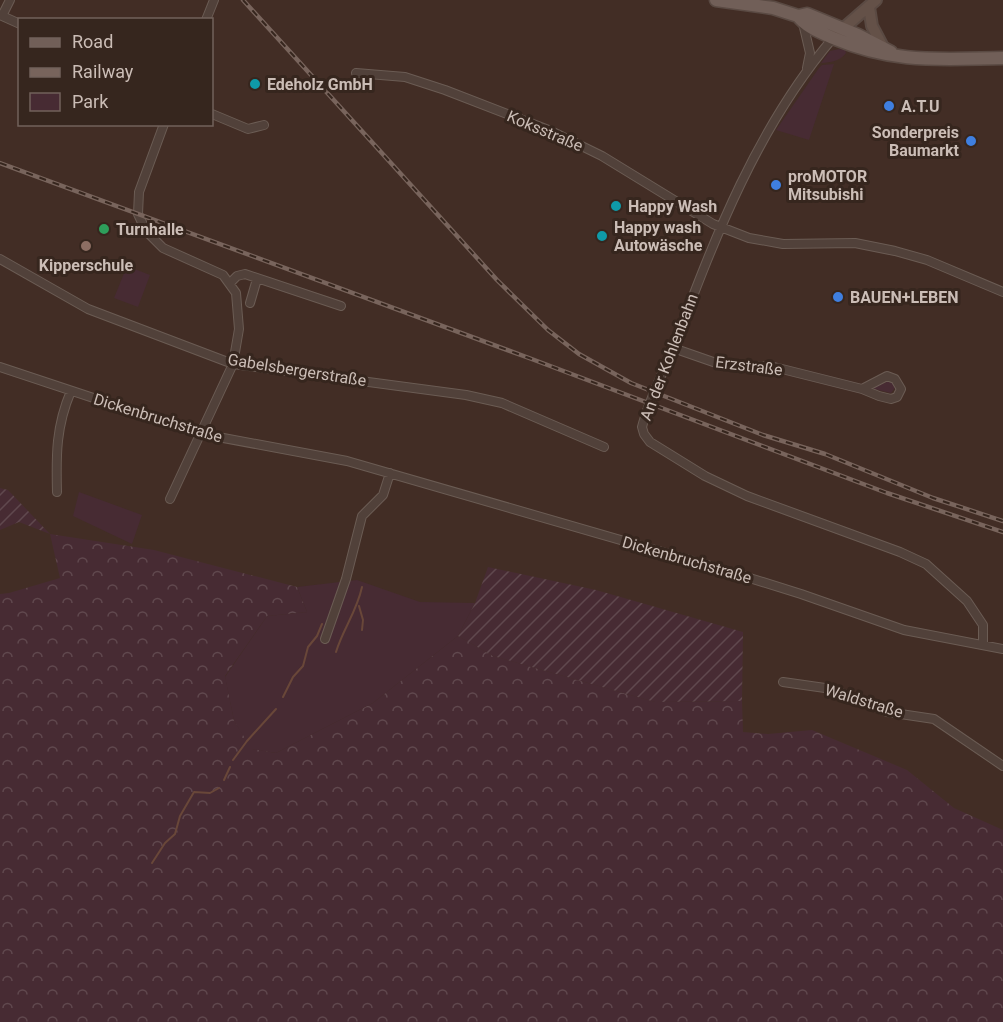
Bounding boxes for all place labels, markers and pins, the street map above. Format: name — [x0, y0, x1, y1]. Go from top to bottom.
place label: Edeholz GmbH — [267, 75, 373, 94]
marker: Edeholz GmbH — [248, 77, 262, 91]
place label: A.T.U — [901, 97, 940, 116]
marker: A.T.U — [882, 99, 896, 113]
place label: Sonderpreis Baumarkt — [872, 123, 960, 160]
marker: Sonderpreis Baumarkt — [964, 134, 978, 148]
place label: proMOTOR Mitsubishi — [788, 167, 867, 204]
marker: proMOTOR Mitsubishi — [769, 178, 783, 192]
place label: Happy Wash — [628, 197, 717, 216]
marker: Happy Wash — [609, 199, 623, 213]
place label: Happy wash Autowäsche — [614, 218, 703, 255]
place label: Turnhalle — [116, 220, 184, 239]
marker: Turnhalle — [97, 222, 111, 236]
marker: Happy wash Autowäsche — [595, 229, 609, 243]
marker: Kipperschule — [79, 239, 93, 253]
place label: Kipperschule — [39, 256, 133, 275]
place label: BAUEN+LEBEN — [850, 288, 959, 307]
marker: BAUEN+LEBEN — [831, 290, 845, 304]

